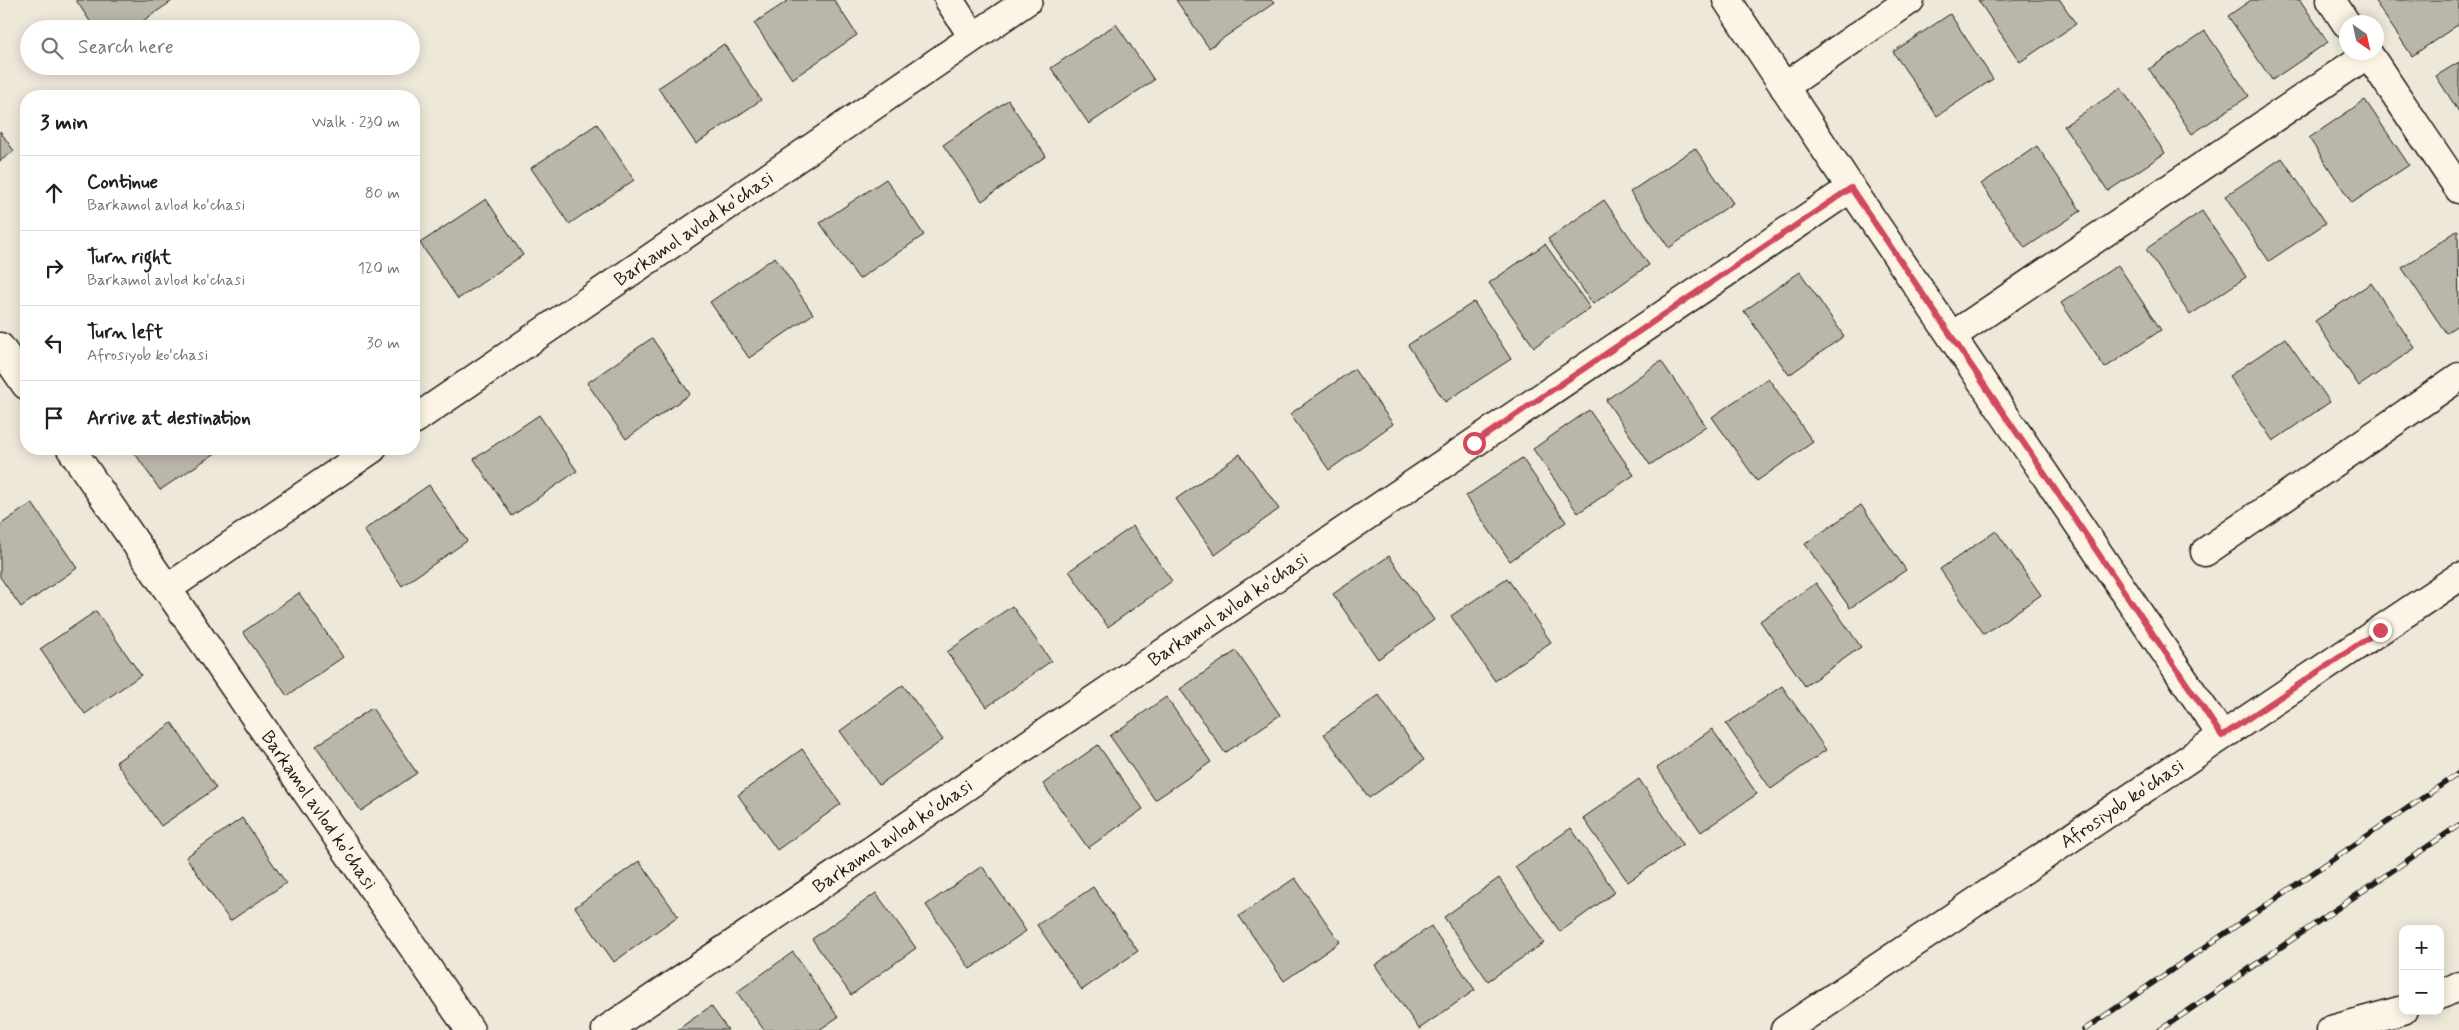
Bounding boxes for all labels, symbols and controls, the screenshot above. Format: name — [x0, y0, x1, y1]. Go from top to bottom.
north arrow — [2339, 15, 2384, 60]
search box — [20, 20, 420, 75]
icon: search — [38, 34, 66, 62]
text: Search here — [78, 35, 174, 60]
text: 3 min — [40, 109, 88, 137]
text: Walk · 230 m — [312, 112, 400, 133]
street label: Barkamol avlod ko'chasi — [609, 165, 778, 292]
text: Continue — [87, 170, 158, 195]
icon: ahead — [40, 179, 68, 207]
text: 80 m — [365, 183, 400, 204]
text: Barkamol avlod ko'chasi — [87, 195, 245, 216]
text: Turn right — [87, 245, 171, 270]
icon: right — [40, 254, 68, 282]
text: 120 m — [358, 258, 400, 279]
text: Barkamol avlod ko'chasi — [87, 270, 245, 291]
text: Turn left — [87, 320, 163, 345]
icon: left — [40, 329, 68, 357]
text: 30 m — [367, 333, 400, 354]
text: Afrosiyob ko'chasi — [87, 345, 208, 366]
icon: arrive — [40, 404, 68, 432]
text: Arrive at destination — [87, 406, 251, 431]
route start — [1463, 432, 1486, 455]
street label: Barkamol avlod ko'chasi — [1143, 546, 1313, 672]
route end — [2369, 619, 2392, 642]
street label: Barkamol avlod ko'chasi — [255, 725, 382, 895]
street label: Afrosiyob ko'chasi — [2055, 753, 2189, 854]
street label: Barkamol avlod ko'chasi — [808, 773, 977, 899]
map controls — [2399, 925, 2444, 1015]
button: + — [2399, 925, 2444, 970]
button: − — [2399, 970, 2444, 1015]

